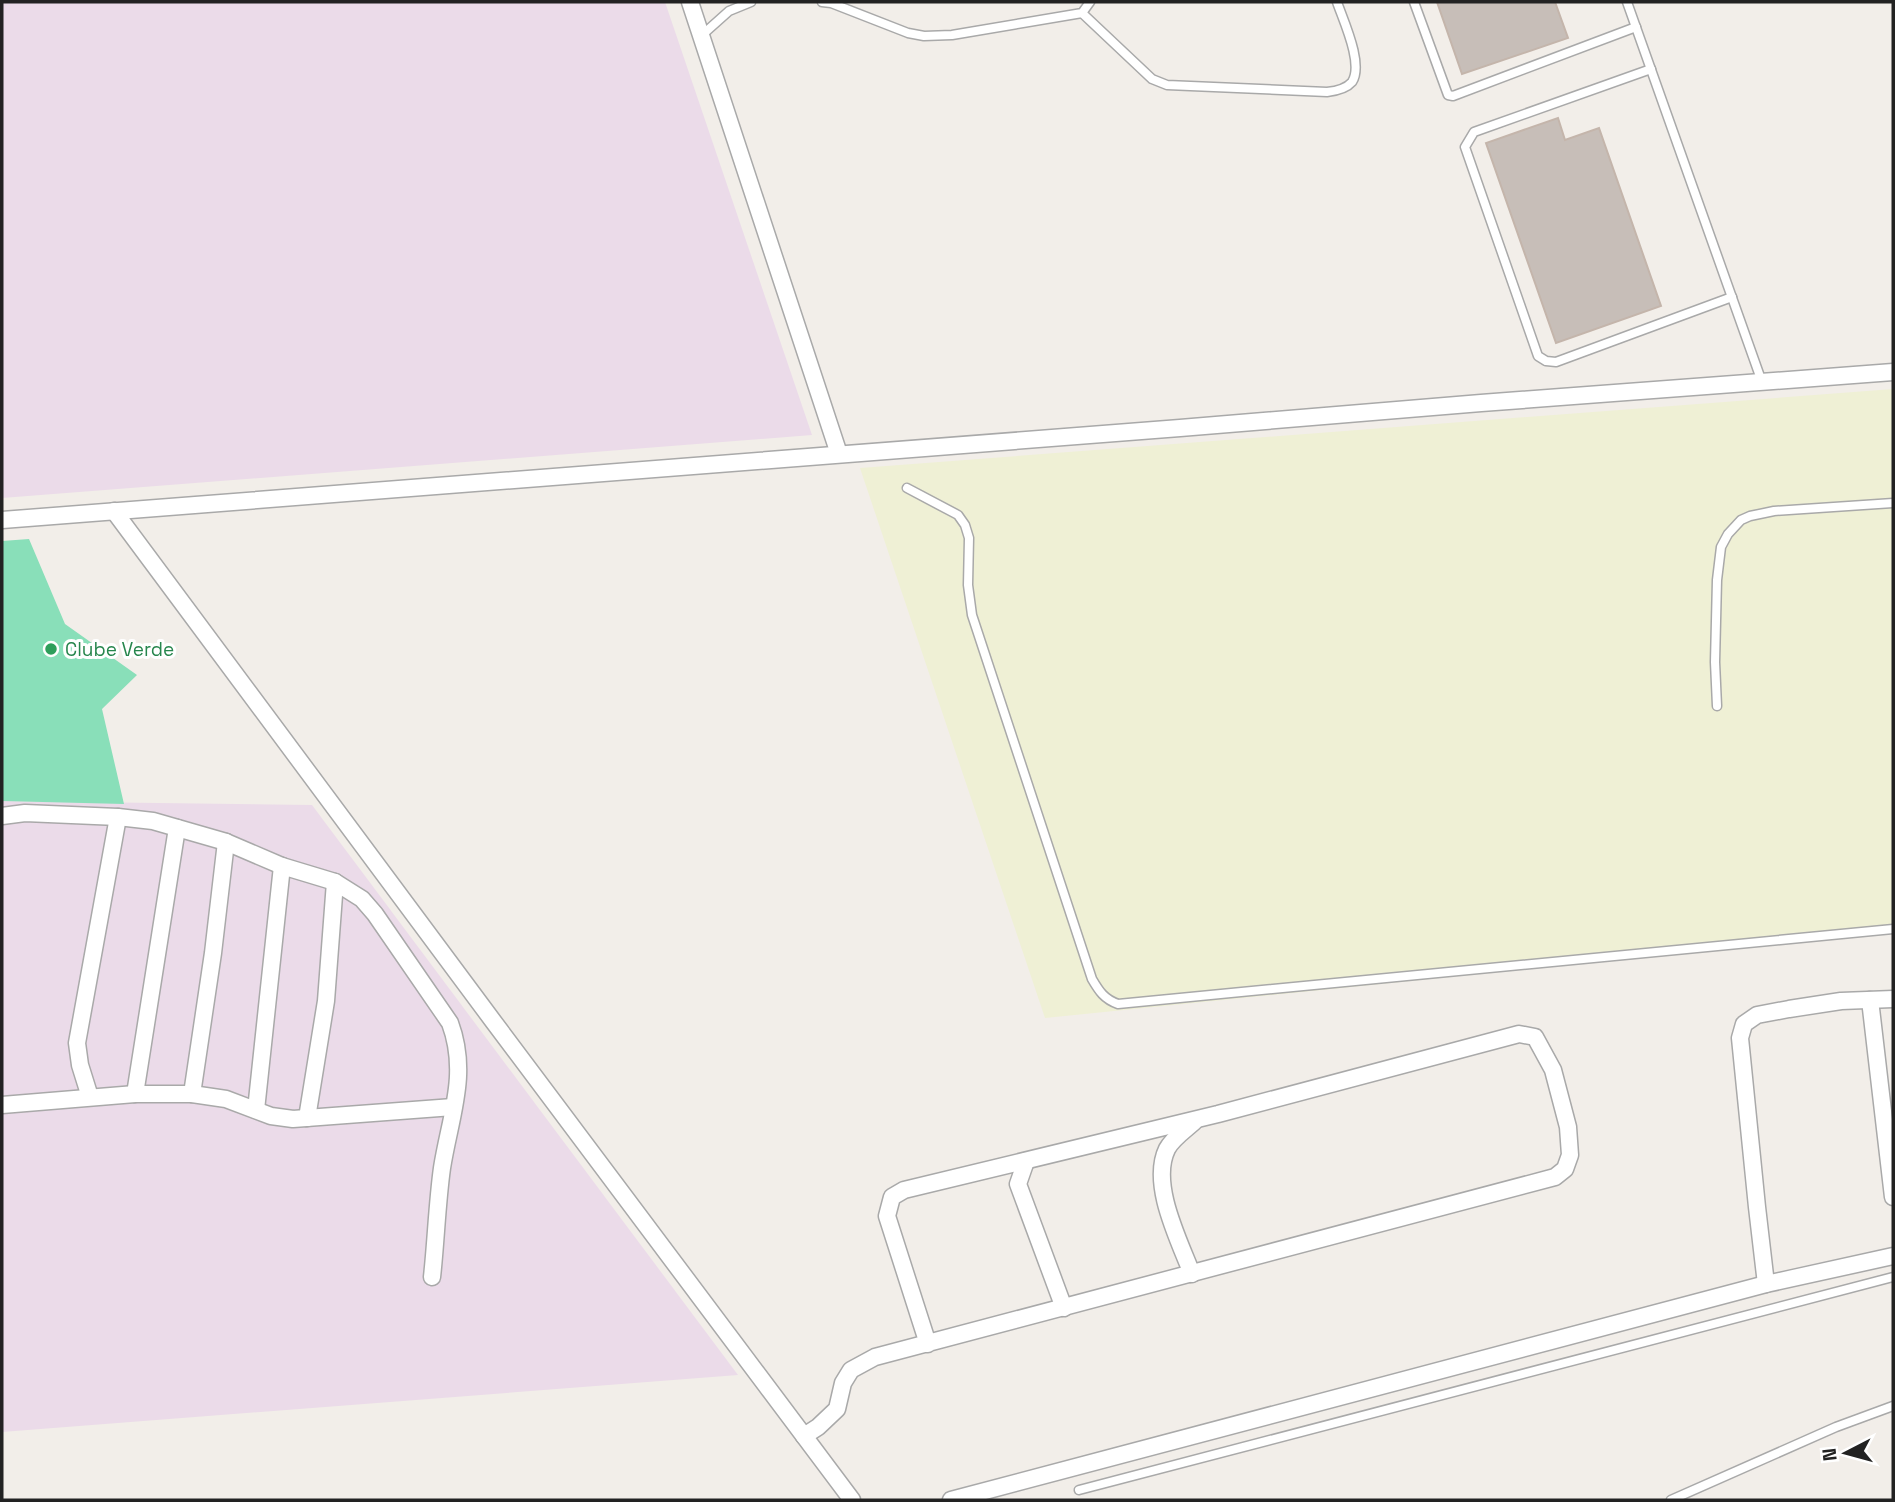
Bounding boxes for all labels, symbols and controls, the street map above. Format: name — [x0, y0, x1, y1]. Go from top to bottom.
place label: Clube Verde — [65, 637, 174, 662]
marker: Clube Verde — [43, 641, 59, 657]
north arrow — [1811, 1418, 1881, 1488]
text: N — [1816, 1447, 1843, 1462]

